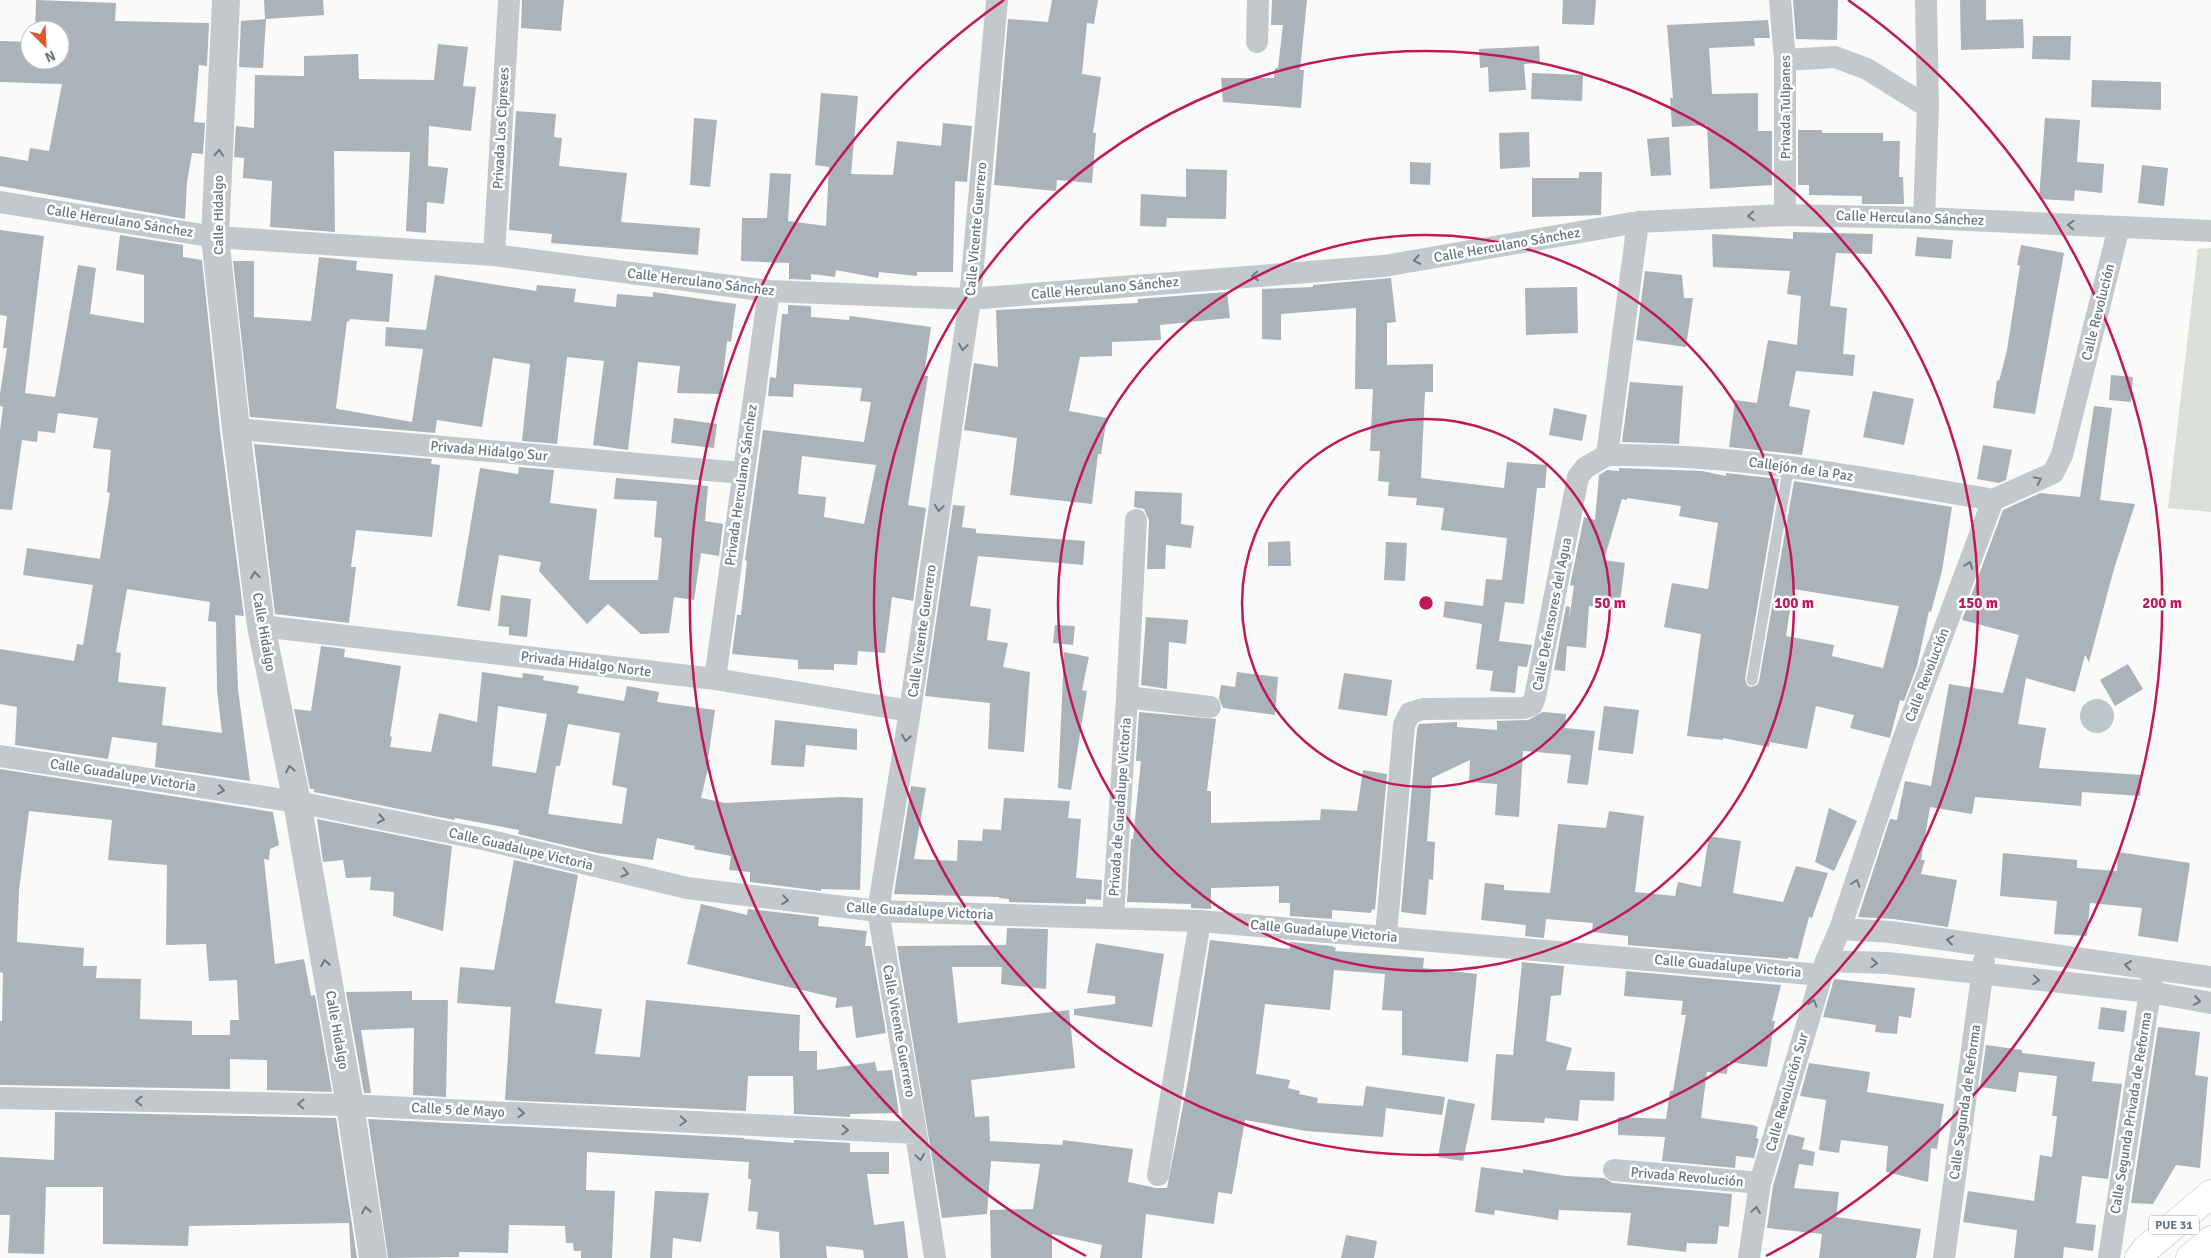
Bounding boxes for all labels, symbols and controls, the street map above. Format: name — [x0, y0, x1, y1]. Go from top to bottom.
north arrow — [20, 20, 70, 70]
text: N — [42, 47, 58, 66]
street label: Privada Tulipanes — [1777, 55, 1794, 159]
street label: Privada Los Cipreses — [489, 67, 513, 189]
one-way arrow — [214, 149, 225, 157]
street label: Calle Vicente Guerrero — [962, 161, 990, 297]
street label: Calle Hidalgo — [210, 175, 227, 255]
street label: Calle Herculano Sánchez — [45, 201, 195, 241]
street label: Calle Herculano Sánchez — [1836, 207, 1984, 229]
one-way arrow — [1747, 211, 1755, 222]
one-way arrow — [2066, 219, 2074, 230]
street label: Calle Herculano Sánchez — [1433, 224, 1581, 266]
one-way arrow — [1412, 255, 1421, 265]
street label: Calle Revolución — [2078, 262, 2118, 362]
street label: Calle Herculano Sánchez — [626, 265, 776, 299]
one-way arrow — [1251, 270, 1259, 281]
street label: Calle Herculano Sánchez — [1030, 273, 1180, 303]
one-way arrow — [958, 343, 968, 351]
street label: Privada Herculano Sánchez — [721, 403, 761, 567]
street label: Privada Hidalgo Sur — [430, 437, 549, 465]
street label: Callejón de la Paz — [1748, 453, 1854, 485]
one-way arrow — [2033, 476, 2042, 487]
one-way arrow — [935, 503, 945, 512]
street label: Calle Defensores del Agua — [1529, 536, 1575, 692]
one-way arrow — [1962, 561, 1973, 570]
street label: Calle Vicente Guerrero — [904, 563, 940, 699]
one-way arrow — [250, 570, 261, 578]
street label: Calle Hidalgo — [249, 591, 279, 673]
centre of rings — [1417, 594, 1435, 612]
text: 50 m — [1594, 594, 1626, 612]
text: 100 m — [1774, 594, 1814, 612]
text: 150 m — [1958, 594, 1998, 612]
text: 200 m — [2142, 594, 2182, 612]
street label: Calle Revolución — [1901, 626, 1953, 724]
street label: Privada Hidalgo Norte — [520, 648, 652, 680]
street label: Privada de Guadalupe Victoria — [1105, 717, 1135, 897]
one-way arrow — [901, 734, 911, 742]
street label: Calle Guadalupe Victoria — [49, 755, 197, 795]
one-way arrow — [286, 764, 296, 773]
one-way arrow — [217, 785, 225, 795]
one-way arrow — [377, 813, 385, 823]
street label: Calle Guadalupe Victoria — [447, 824, 595, 874]
one-way arrow — [621, 867, 630, 878]
one-way arrow — [1850, 879, 1860, 887]
one-way arrow — [781, 894, 789, 905]
street label: Calle Guadalupe Victoria — [846, 899, 994, 923]
street label: Calle Guadalupe Victoria — [1250, 916, 1398, 946]
one-way arrow — [1945, 936, 1954, 946]
street label: Calle Guadalupe Victoria — [1654, 951, 1802, 981]
one-way arrow — [1871, 957, 1879, 968]
one-way arrow — [321, 959, 331, 967]
one-way arrow — [2124, 960, 2132, 971]
street label: Calle Vicente Guerrero — [879, 963, 919, 1099]
one-way arrow — [2032, 974, 2040, 985]
street label: Calle Hidalgo — [322, 989, 352, 1071]
one-way arrow — [2193, 995, 2202, 1005]
one-way arrow — [1808, 999, 1818, 1007]
street label: Calle Segunda Privada de Reforma — [2107, 1011, 2155, 1215]
street label: Calle Segunda de Reforma — [1946, 1023, 1984, 1181]
street label: Calle Revolución Sur — [1762, 1030, 1812, 1153]
one-way arrow — [134, 1096, 142, 1106]
one-way arrow — [297, 1099, 304, 1109]
street label: Calle 5 de Mayo — [411, 1099, 505, 1121]
one-way arrow — [517, 1108, 525, 1119]
one-way arrow — [679, 1116, 687, 1127]
one-way arrow — [842, 1124, 850, 1135]
one-way arrow — [914, 1153, 924, 1162]
street label: Privada Revolución — [1630, 1164, 1744, 1190]
one-way arrow — [361, 1205, 371, 1214]
one-way arrow — [1750, 1205, 1761, 1213]
road number: PUE 31 — [2149, 1216, 2199, 1234]

